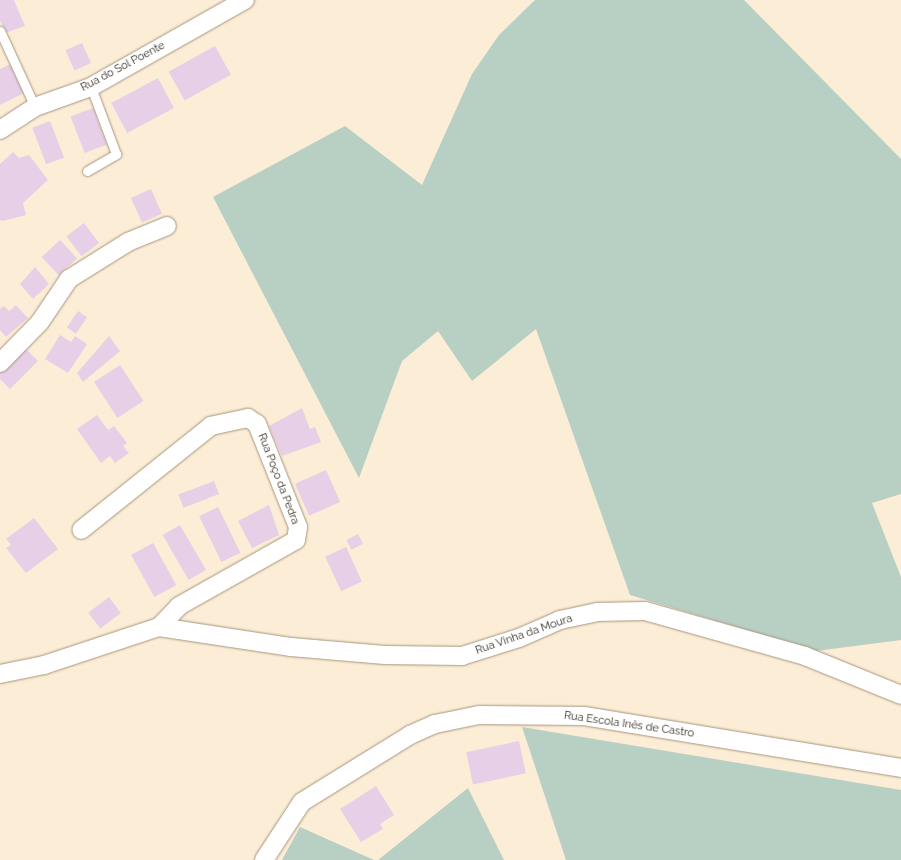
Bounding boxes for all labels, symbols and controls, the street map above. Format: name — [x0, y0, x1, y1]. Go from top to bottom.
street label: Rua do Sol Poente — [78, 39, 168, 95]
street label: Rua Poço da Pedra — [255, 432, 301, 526]
street label: Rua Vinha da Moura — [474, 612, 574, 658]
street label: Rua Escola Inês de Castro — [563, 709, 695, 741]

